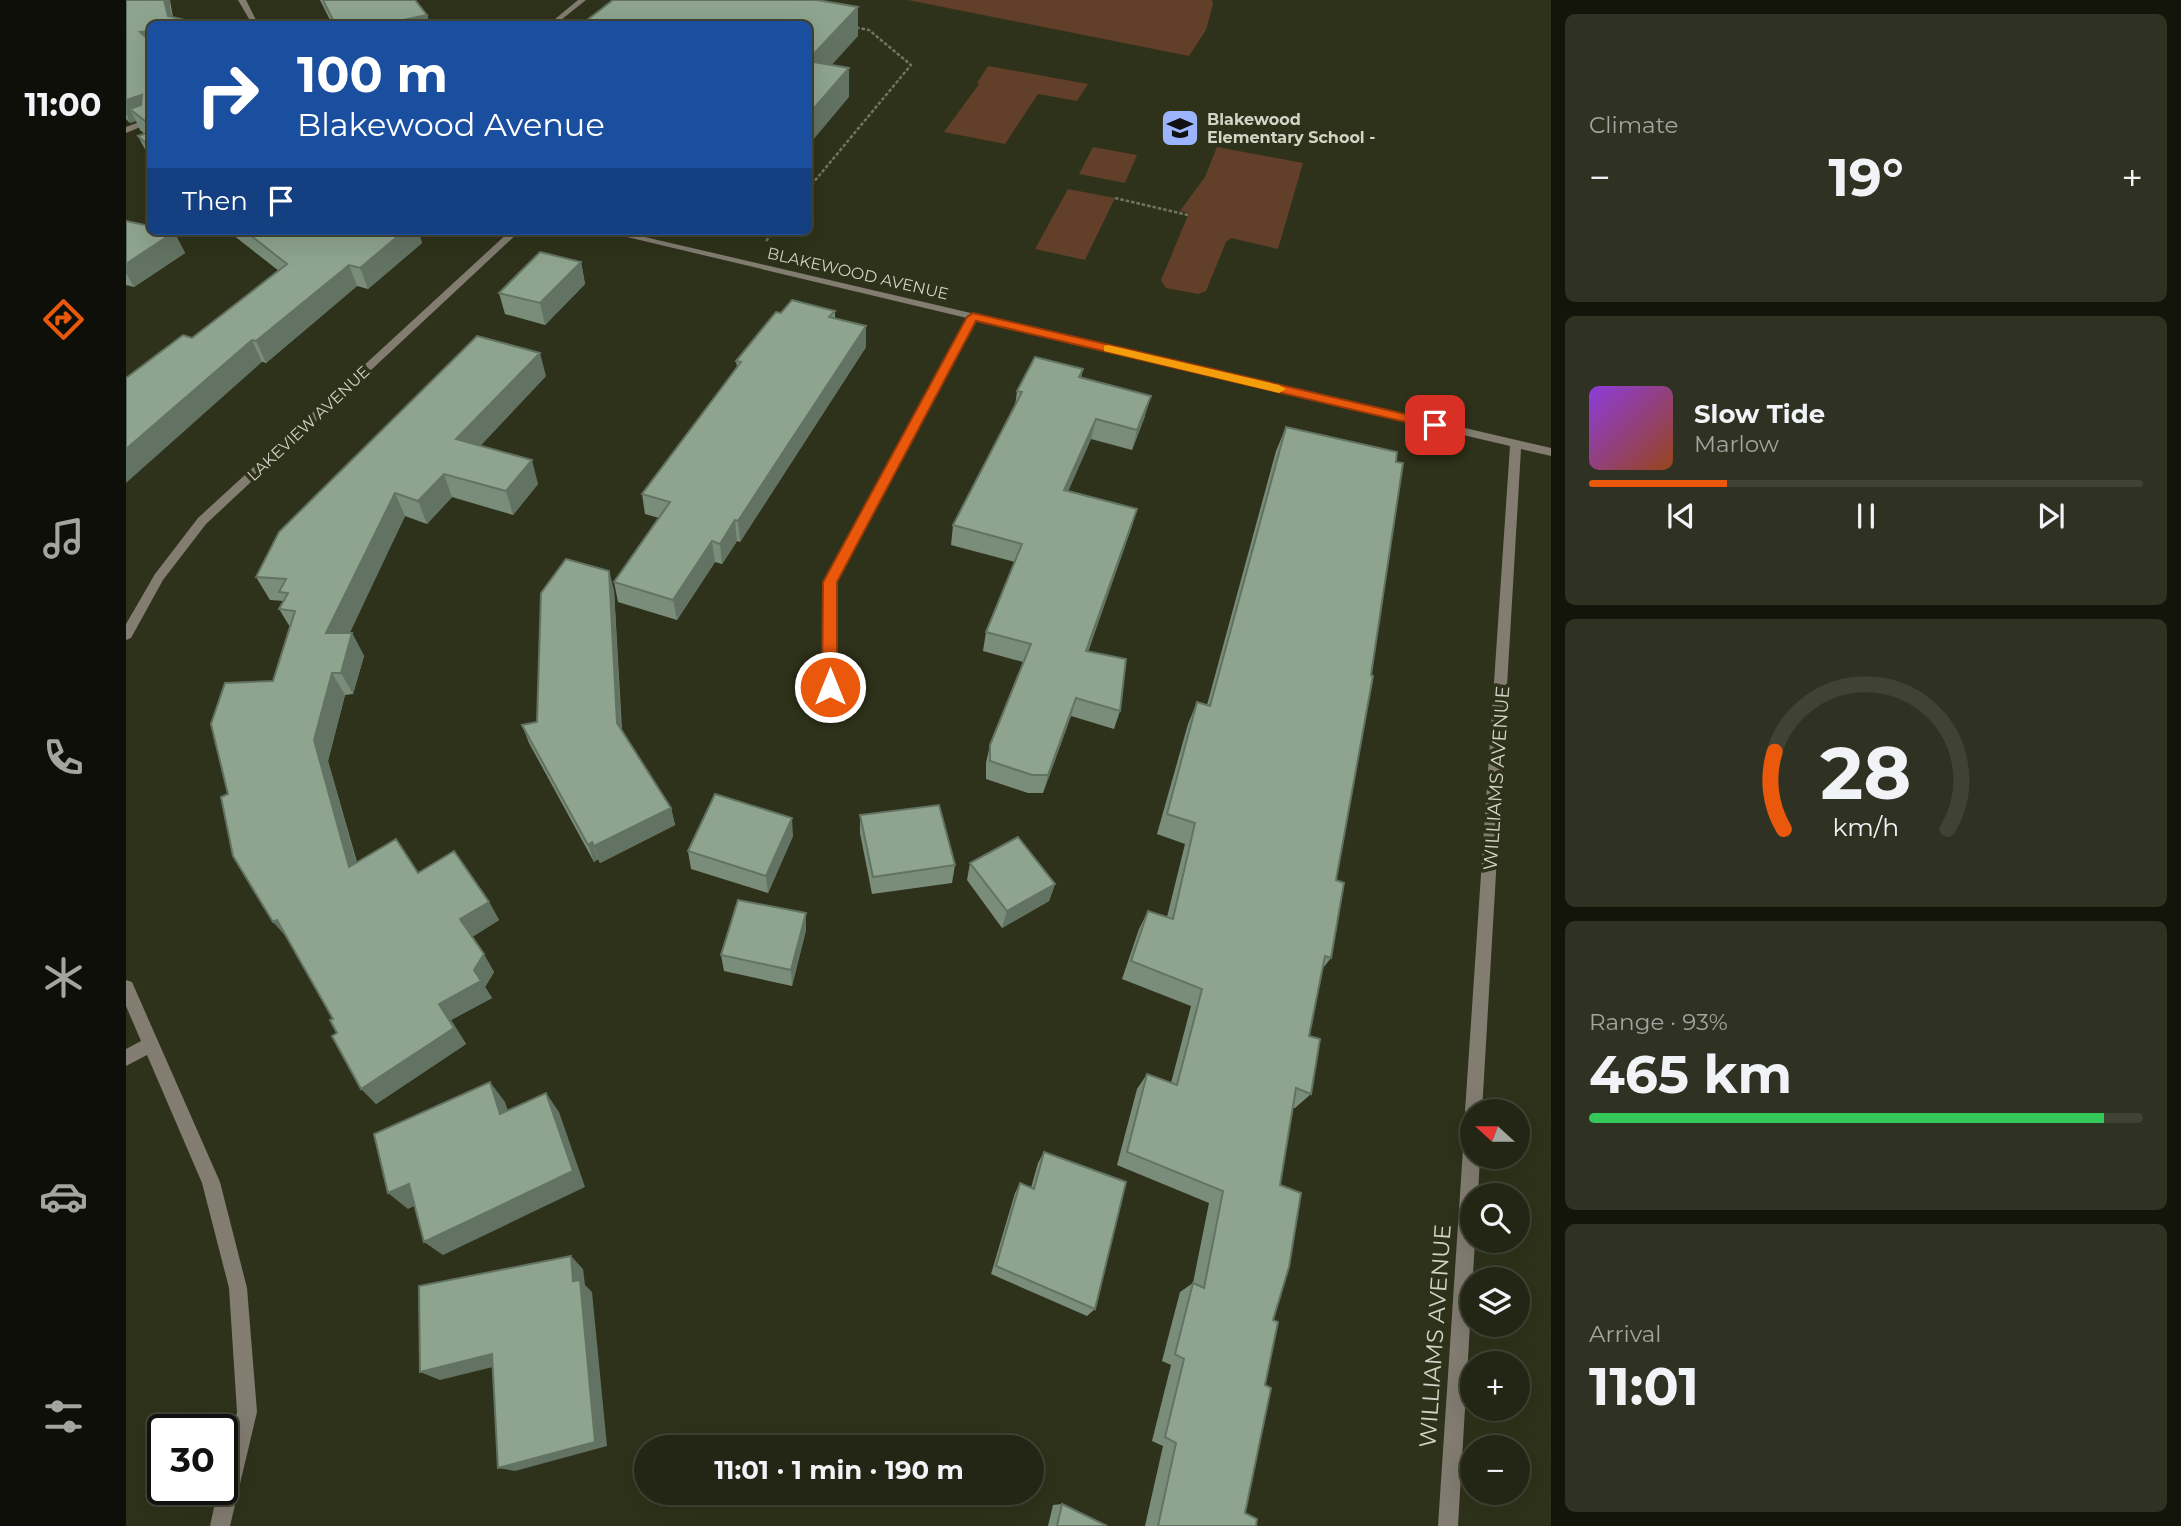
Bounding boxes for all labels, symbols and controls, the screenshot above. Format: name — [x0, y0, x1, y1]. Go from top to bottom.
text: 100 m — [297, 45, 448, 104]
icon: right — [182, 49, 273, 140]
text: 11:00 — [25, 85, 101, 124]
text: Blakewood Avenue — [297, 105, 605, 144]
school or university icon: Blakewood Elementary School - — [1159, 107, 1201, 149]
place label: Blakewood Elementary School - — [1207, 110, 1375, 147]
text: Climate — [1589, 111, 1678, 139]
text: 19° — [1828, 146, 1904, 209]
text: − — [1589, 154, 1611, 201]
text: + — [2121, 154, 2143, 201]
icon: arrive — [262, 182, 300, 220]
text: Then — [182, 185, 248, 217]
street label: BLAKEWOOD AVENUE — [765, 243, 950, 304]
icon: directions — [39, 295, 88, 344]
street label: LAKEVIEW AVENUE — [243, 362, 373, 485]
pin — [1405, 395, 1465, 455]
text: Slow Tide — [1694, 398, 1825, 430]
icon: arrive — [1416, 406, 1454, 444]
text: Marlow — [1694, 430, 1779, 458]
icon: previous — [1662, 497, 1700, 535]
icon: pause — [1847, 497, 1885, 535]
icon: next — [2032, 497, 2070, 535]
icon: music — [39, 514, 88, 563]
position arrow — [793, 650, 867, 724]
street label: WILLIAMS AVENUE — [1479, 685, 1514, 871]
text: 28 — [1821, 729, 1912, 817]
icon: phone — [39, 733, 88, 782]
text: km/h — [1833, 812, 1899, 842]
icon: climate — [39, 953, 88, 1002]
text: Range · 93% — [1589, 1008, 1728, 1036]
text: 465 km — [1589, 1043, 1792, 1106]
north arrow — [1460, 1099, 1530, 1169]
map controls — [1460, 1099, 1530, 1505]
icon: car — [39, 1172, 88, 1221]
button: search — [1460, 1183, 1530, 1253]
street label: WILLIAMS AVENUE — [1413, 1223, 1457, 1449]
button: layers — [1460, 1267, 1530, 1337]
text: Arrival — [1589, 1320, 1662, 1348]
button: + — [1460, 1351, 1530, 1421]
text: 11:01 — [1589, 1355, 1699, 1418]
icon: filters — [39, 1392, 88, 1441]
speed limit sign: 30 — [147, 1414, 238, 1505]
button: − — [1460, 1435, 1530, 1505]
text: 11:01 · 1 min · 190 m — [714, 1454, 964, 1486]

